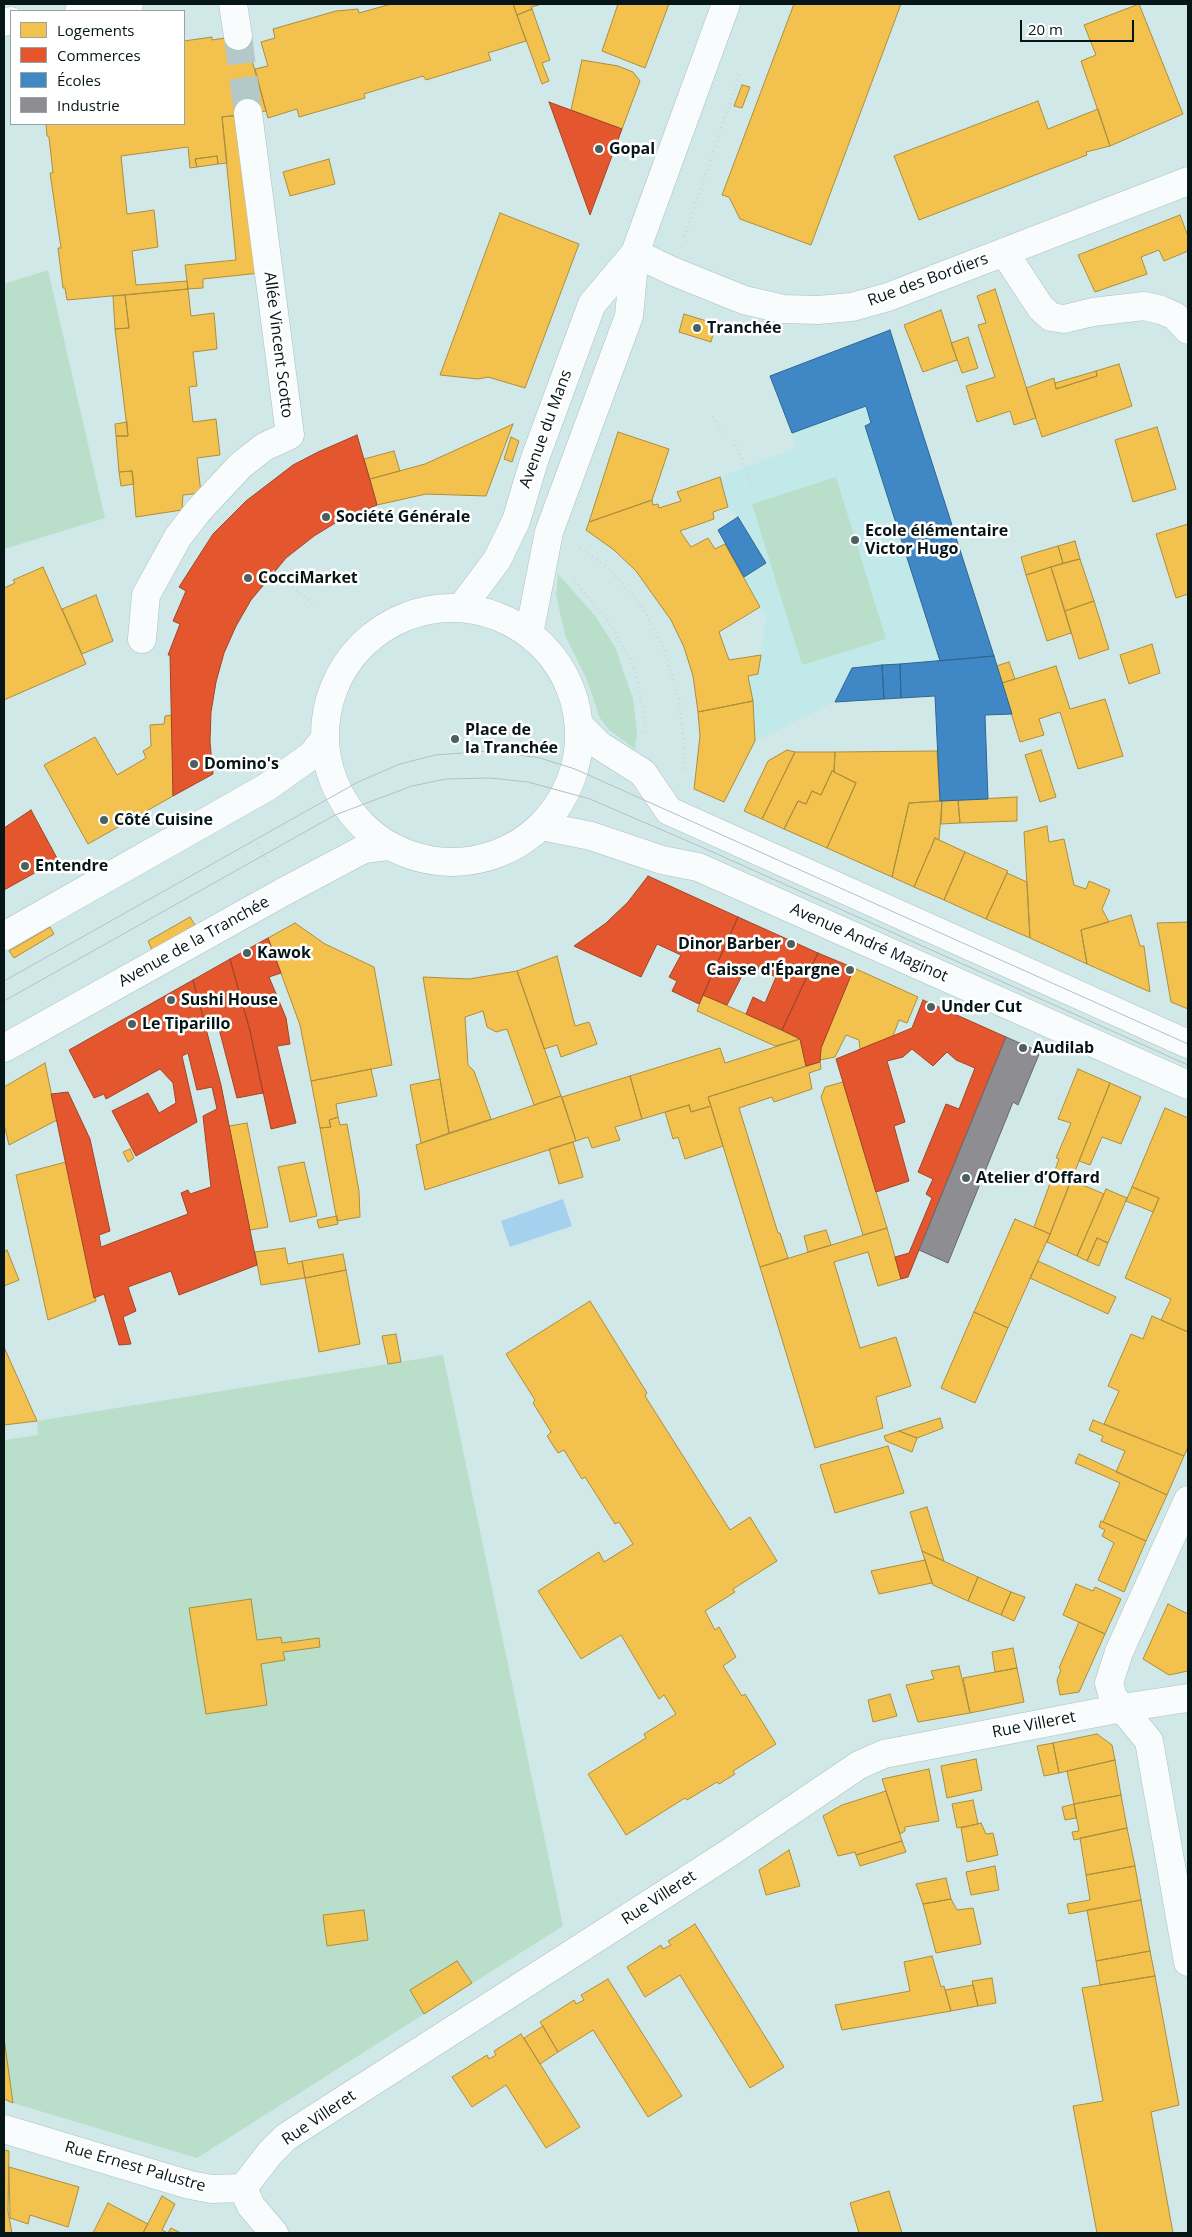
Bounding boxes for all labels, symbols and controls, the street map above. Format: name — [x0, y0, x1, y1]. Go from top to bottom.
legend — [10, 10, 185, 125]
scale bar — [1022, 10, 1136, 42]
text: 20 m — [1028, 19, 1063, 39]
text: Logements — [57, 20, 134, 40]
text: Commerces — [57, 45, 141, 65]
text: Écoles — [57, 70, 101, 90]
text: Industrie — [57, 95, 120, 115]
place label: Gopal — [609, 139, 655, 159]
marker: Gopal — [593, 143, 605, 155]
street label: Rue des Bordiers — [865, 249, 991, 311]
street label: Allée Vincent Scotto — [260, 271, 296, 419]
place label: Tranchée — [707, 318, 781, 338]
marker: Tranchée — [691, 322, 703, 334]
street label: Avenue du Mans — [516, 367, 576, 491]
place label: Société Générale — [336, 507, 470, 527]
marker: Société Générale — [320, 511, 332, 523]
place label: Ecole élémentaire Victor Hugo — [865, 521, 1008, 559]
marker: Ecole élémentaire Victor Hugo — [849, 534, 861, 546]
place label: CocciMarket — [258, 568, 358, 588]
marker: CocciMarket — [242, 572, 254, 584]
place label: Place de la Tranchée — [465, 720, 558, 758]
marker: Place de la Tranchée — [449, 733, 461, 745]
place label: Domino's — [204, 754, 279, 774]
marker: Domino's — [188, 758, 200, 770]
place label: Côté Cuisine — [114, 810, 213, 830]
marker: Côté Cuisine — [98, 814, 110, 826]
place label: Entendre — [35, 856, 108, 876]
marker: Entendre — [19, 860, 31, 872]
street label: Avenue de la Tranchée — [115, 893, 273, 991]
street label: Avenue André Maginot — [787, 900, 951, 986]
place label: Dinor Barber — [678, 934, 781, 954]
marker: Dinor Barber — [785, 938, 797, 950]
place label: Kawok — [257, 943, 311, 963]
marker: Kawok — [241, 947, 253, 959]
place label: Caisse d'Épargne — [706, 960, 840, 980]
marker: Caisse d'Épargne — [844, 964, 856, 976]
place label: Sushi House — [181, 990, 278, 1010]
marker: Sushi House — [165, 994, 177, 1006]
place label: Under Cut — [941, 997, 1022, 1017]
marker: Under Cut — [925, 1001, 937, 1013]
place label: Le Tiparillo — [142, 1014, 230, 1034]
marker: Le Tiparillo — [126, 1018, 138, 1030]
place label: Audilab — [1033, 1038, 1094, 1058]
marker: Audilab — [1017, 1042, 1029, 1054]
place label: Atelier d’Offard — [976, 1168, 1100, 1188]
marker: Atelier d’Offard — [960, 1172, 972, 1184]
street label: Rue Villeret — [991, 1707, 1077, 1743]
street label: Rue Villeret — [618, 1867, 700, 1929]
street label: Rue Villeret — [279, 2086, 359, 2150]
street label: Rue Ernest Palustre — [62, 2138, 208, 2196]

